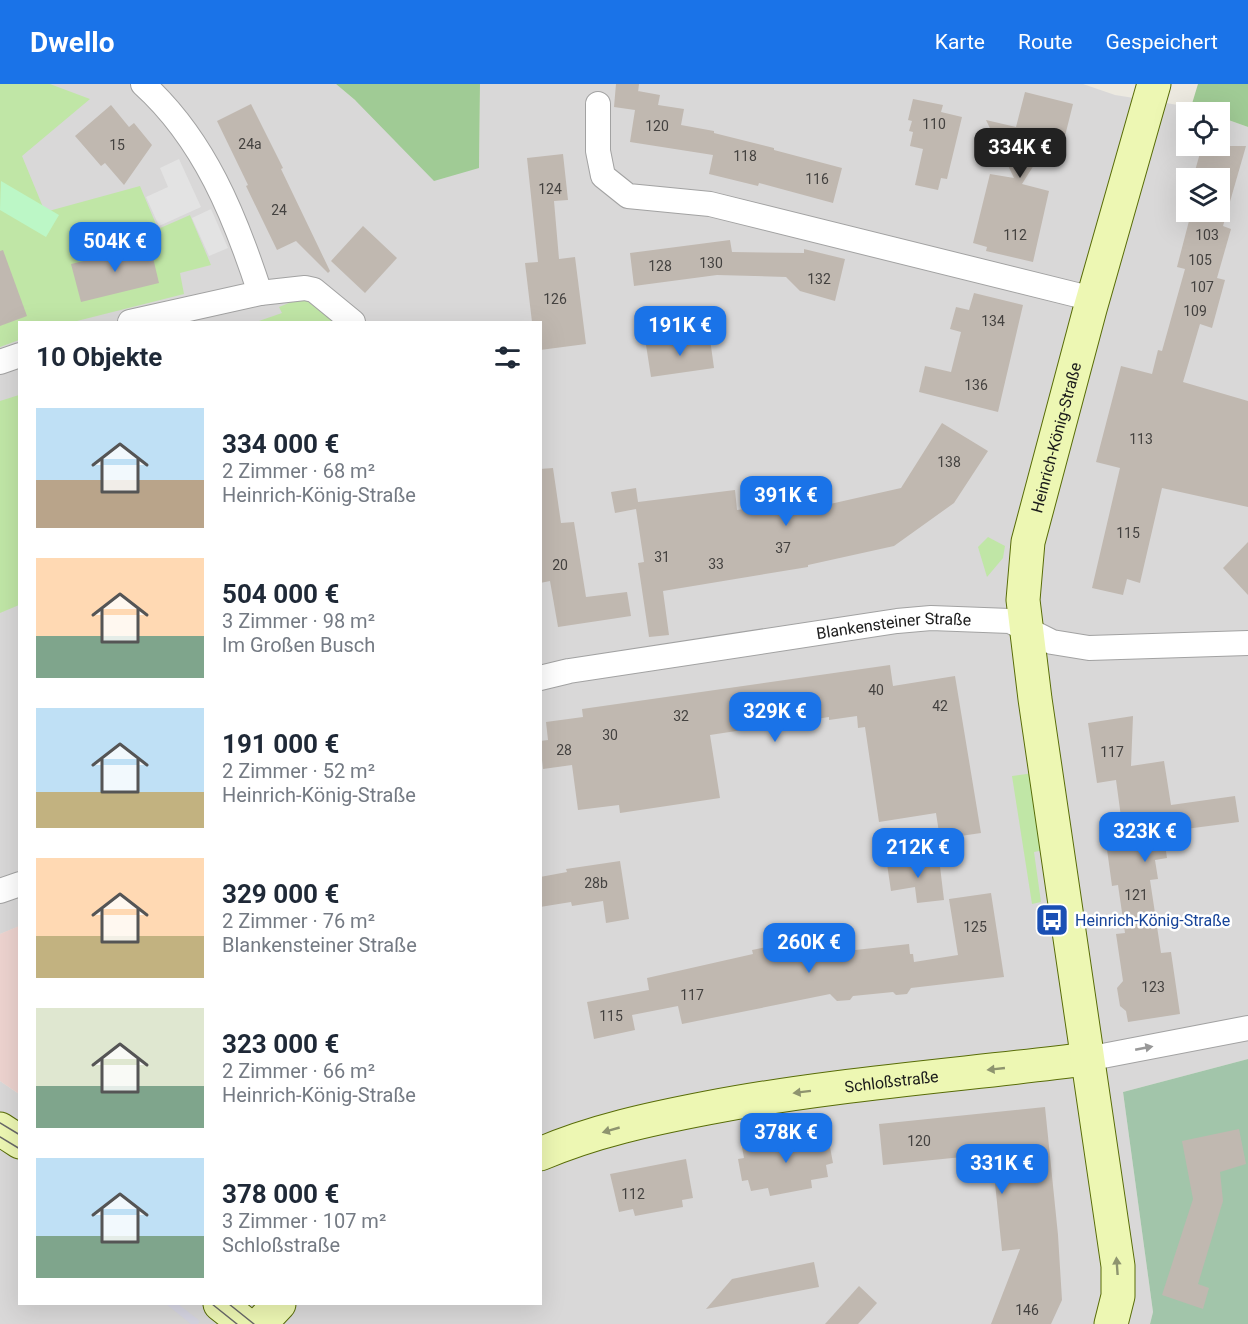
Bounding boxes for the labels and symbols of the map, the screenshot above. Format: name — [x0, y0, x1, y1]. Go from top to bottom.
house number: 110 — [922, 116, 946, 132]
house number: 120 — [645, 118, 669, 134]
pin: 334K € — [971, 128, 1069, 179]
house number: 24a — [238, 136, 262, 152]
house number: 15 — [109, 137, 125, 153]
house number: 118 — [733, 148, 757, 164]
house number: 116 — [805, 171, 829, 187]
house number: 124 — [538, 181, 562, 197]
house number: 24 — [271, 202, 287, 218]
pin: 504K € — [66, 222, 164, 273]
house number: 112 — [1003, 227, 1027, 243]
house number: 103 — [1195, 227, 1219, 243]
house number: 105 — [1188, 252, 1212, 268]
house number: 130 — [699, 255, 723, 271]
house number: 128 — [648, 258, 672, 274]
house number: 132 — [807, 271, 831, 287]
house number: 107 — [1190, 279, 1214, 295]
house number: 126 — [543, 291, 567, 307]
house number: 109 — [1183, 303, 1207, 319]
pin: 191K € — [631, 306, 729, 357]
house number: 134 — [981, 313, 1005, 329]
street label: Heinrich-König-Straße — [1027, 360, 1085, 515]
house number: 136 — [964, 377, 988, 393]
house number: 113 — [1129, 431, 1153, 447]
house number: 138 — [937, 454, 961, 470]
pin: 391K € — [737, 476, 835, 527]
house number: 115 — [1116, 525, 1140, 541]
house number: 37 — [775, 540, 791, 556]
house number: 31 — [654, 549, 670, 565]
house number: 33 — [708, 556, 724, 572]
house number: 20 — [552, 557, 568, 573]
street label: Blankensteiner Straße — [815, 608, 971, 643]
house number: 40 — [868, 682, 884, 698]
pin: 329K € — [726, 692, 824, 743]
house number: 42 — [932, 698, 948, 714]
house number: 32 — [673, 708, 689, 724]
house number: 30 — [602, 727, 618, 743]
house number: 28 — [556, 742, 572, 758]
house number: 117 — [1100, 744, 1124, 760]
pin: 323K € — [1096, 812, 1194, 863]
pin: 212K € — [869, 828, 967, 879]
house number: 28b — [584, 875, 608, 891]
house number: 121 — [1124, 887, 1148, 903]
bus stop icon: Heinrich-König-Straße — [1034, 902, 1070, 938]
place label: Heinrich-König-Straße — [1075, 911, 1230, 930]
house number: 125 — [963, 919, 987, 935]
pin: 260K € — [760, 923, 858, 974]
house number: 123 — [1141, 979, 1165, 995]
house number: 117 — [680, 987, 704, 1003]
house number: 115 — [599, 1008, 623, 1024]
one-way arrow — [1135, 1043, 1154, 1052]
one-way arrow — [986, 1065, 1005, 1074]
street label: Schloßstraße — [843, 1066, 939, 1096]
one-way arrow — [793, 1087, 812, 1097]
pin: 378K € — [737, 1113, 835, 1164]
one-way arrow — [602, 1126, 620, 1135]
house number: 120 — [907, 1133, 931, 1149]
pin: 331K € — [953, 1144, 1051, 1195]
house number: 112 — [621, 1186, 645, 1202]
one-way arrow — [1113, 1257, 1122, 1276]
house number: 146 — [1015, 1302, 1039, 1318]

